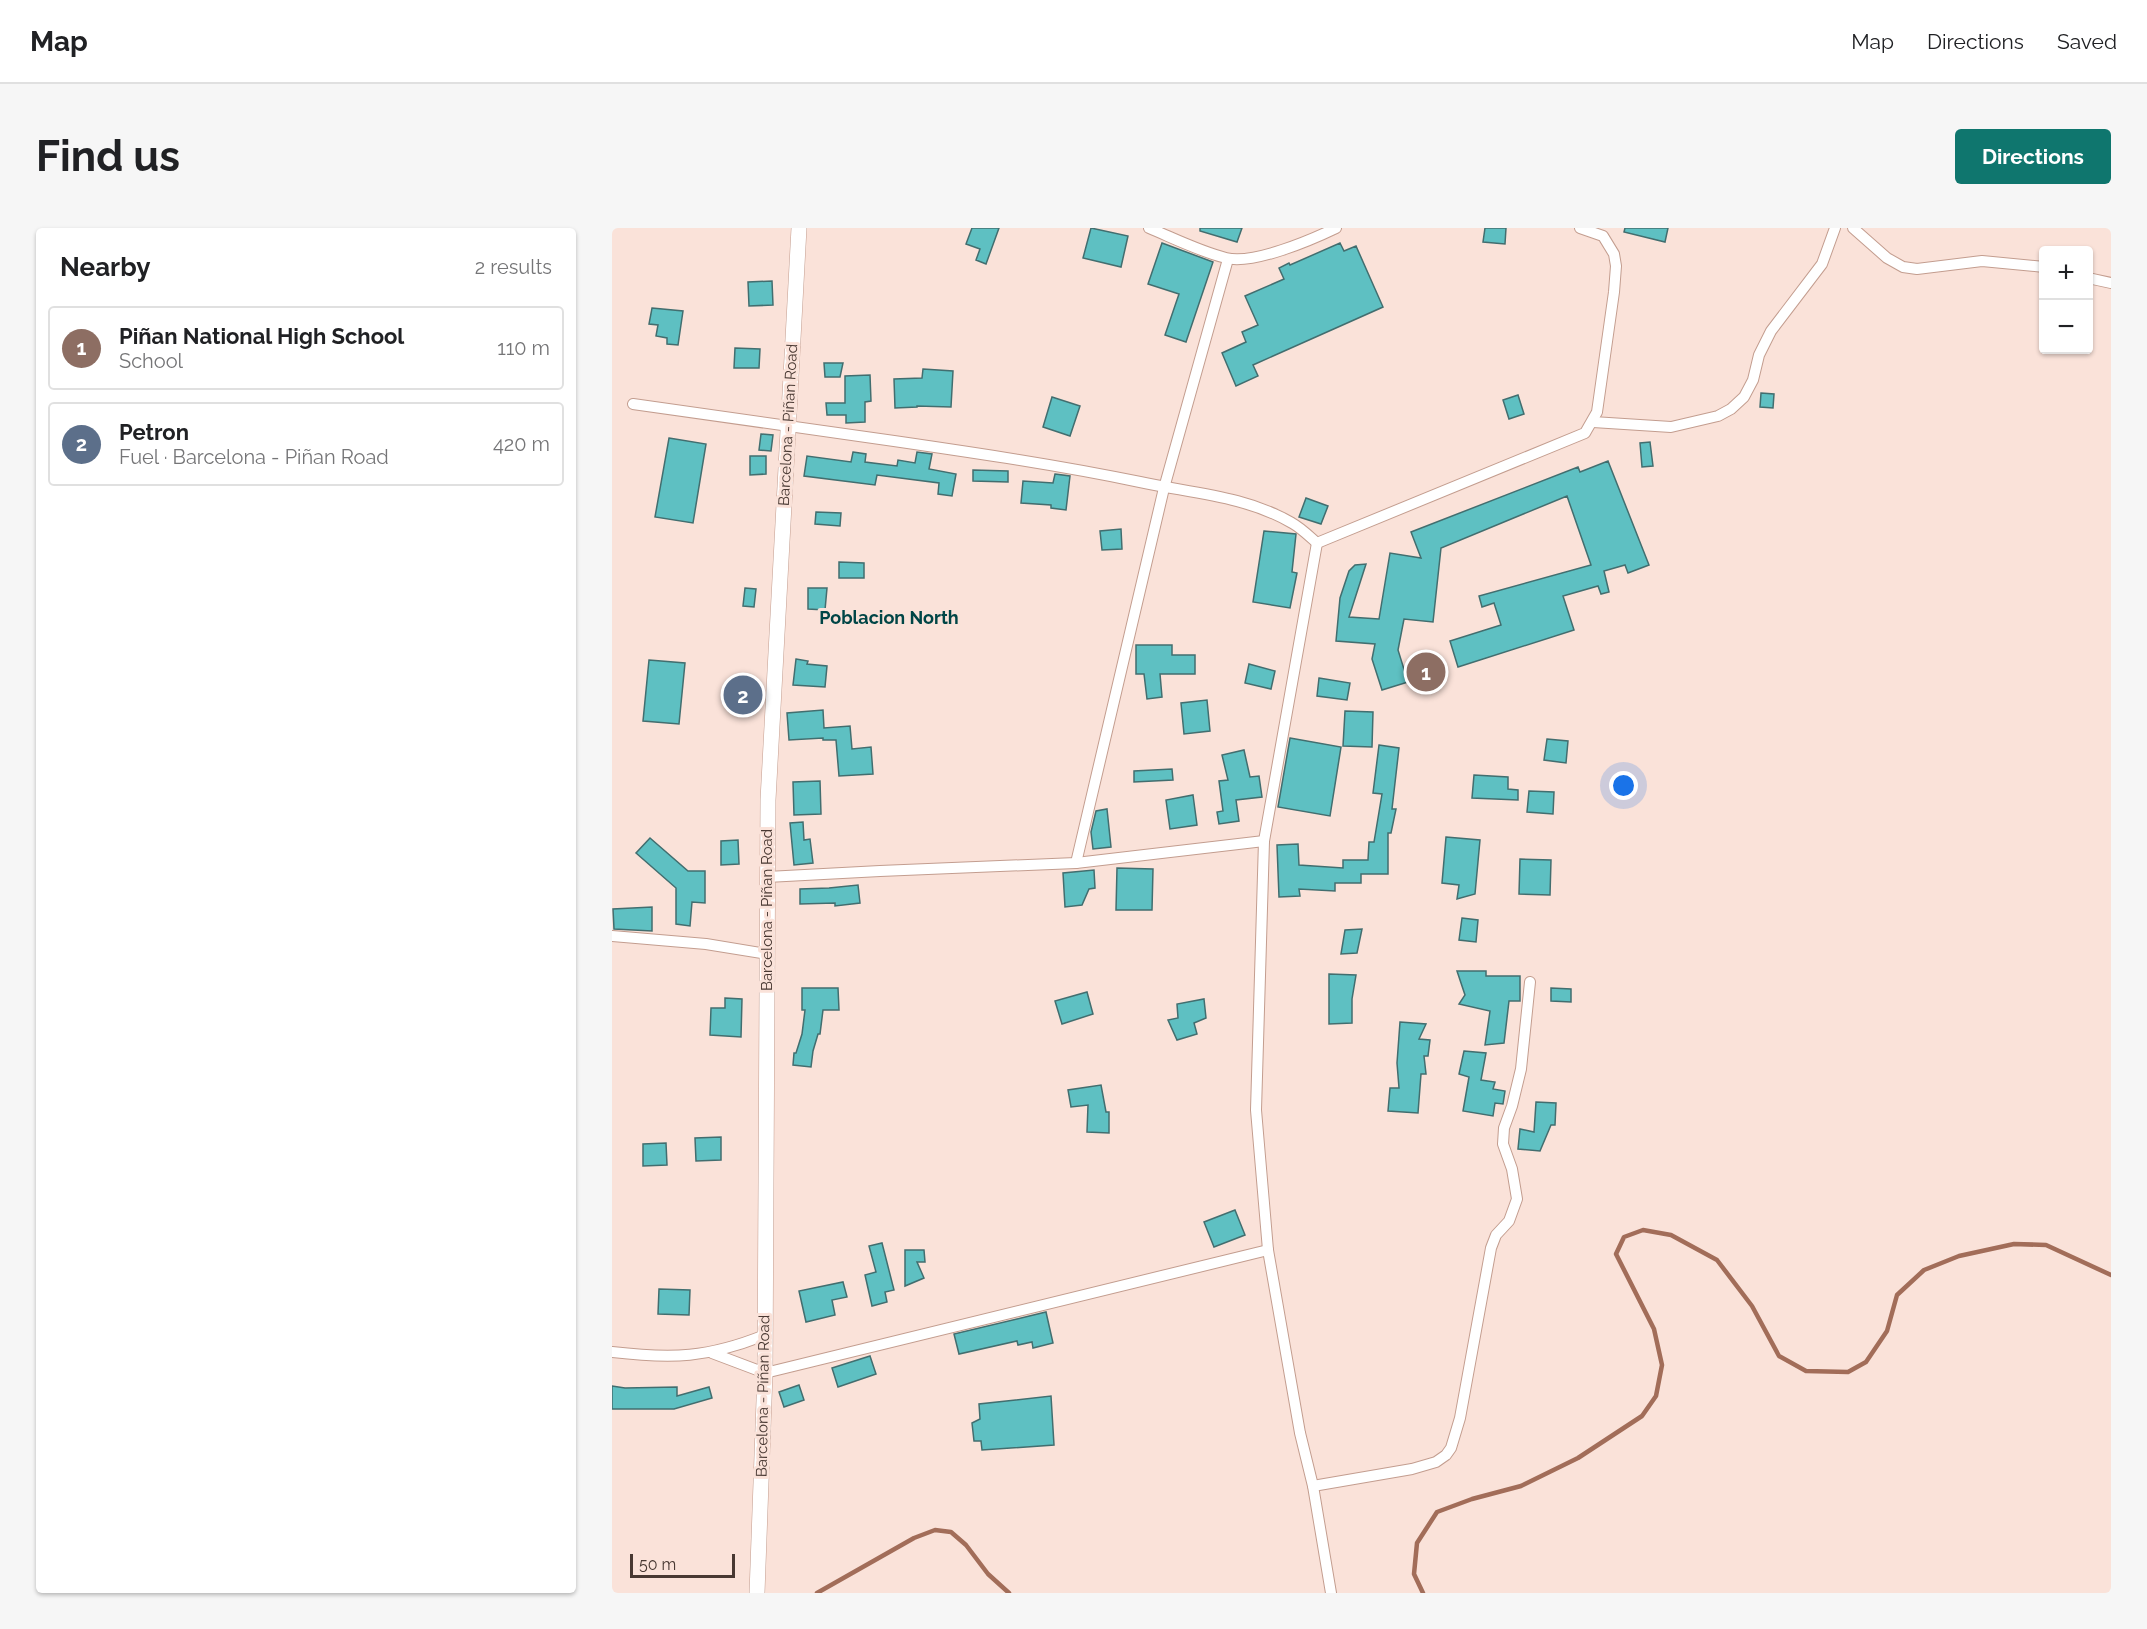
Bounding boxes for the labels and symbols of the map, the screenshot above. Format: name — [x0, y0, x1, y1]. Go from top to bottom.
street label: Barcelona - Piñan Road — [775, 344, 801, 506]
district label: Poblacion North — [819, 607, 959, 628]
pin: 1 — [1406, 650, 1446, 694]
pin: 2 — [724, 672, 762, 718]
your location — [1609, 771, 1638, 800]
street label: Barcelona - Piñan Road — [758, 829, 776, 991]
street label: Barcelona - Piñan Road — [753, 1315, 773, 1477]
scale bar — [630, 1551, 735, 1578]

